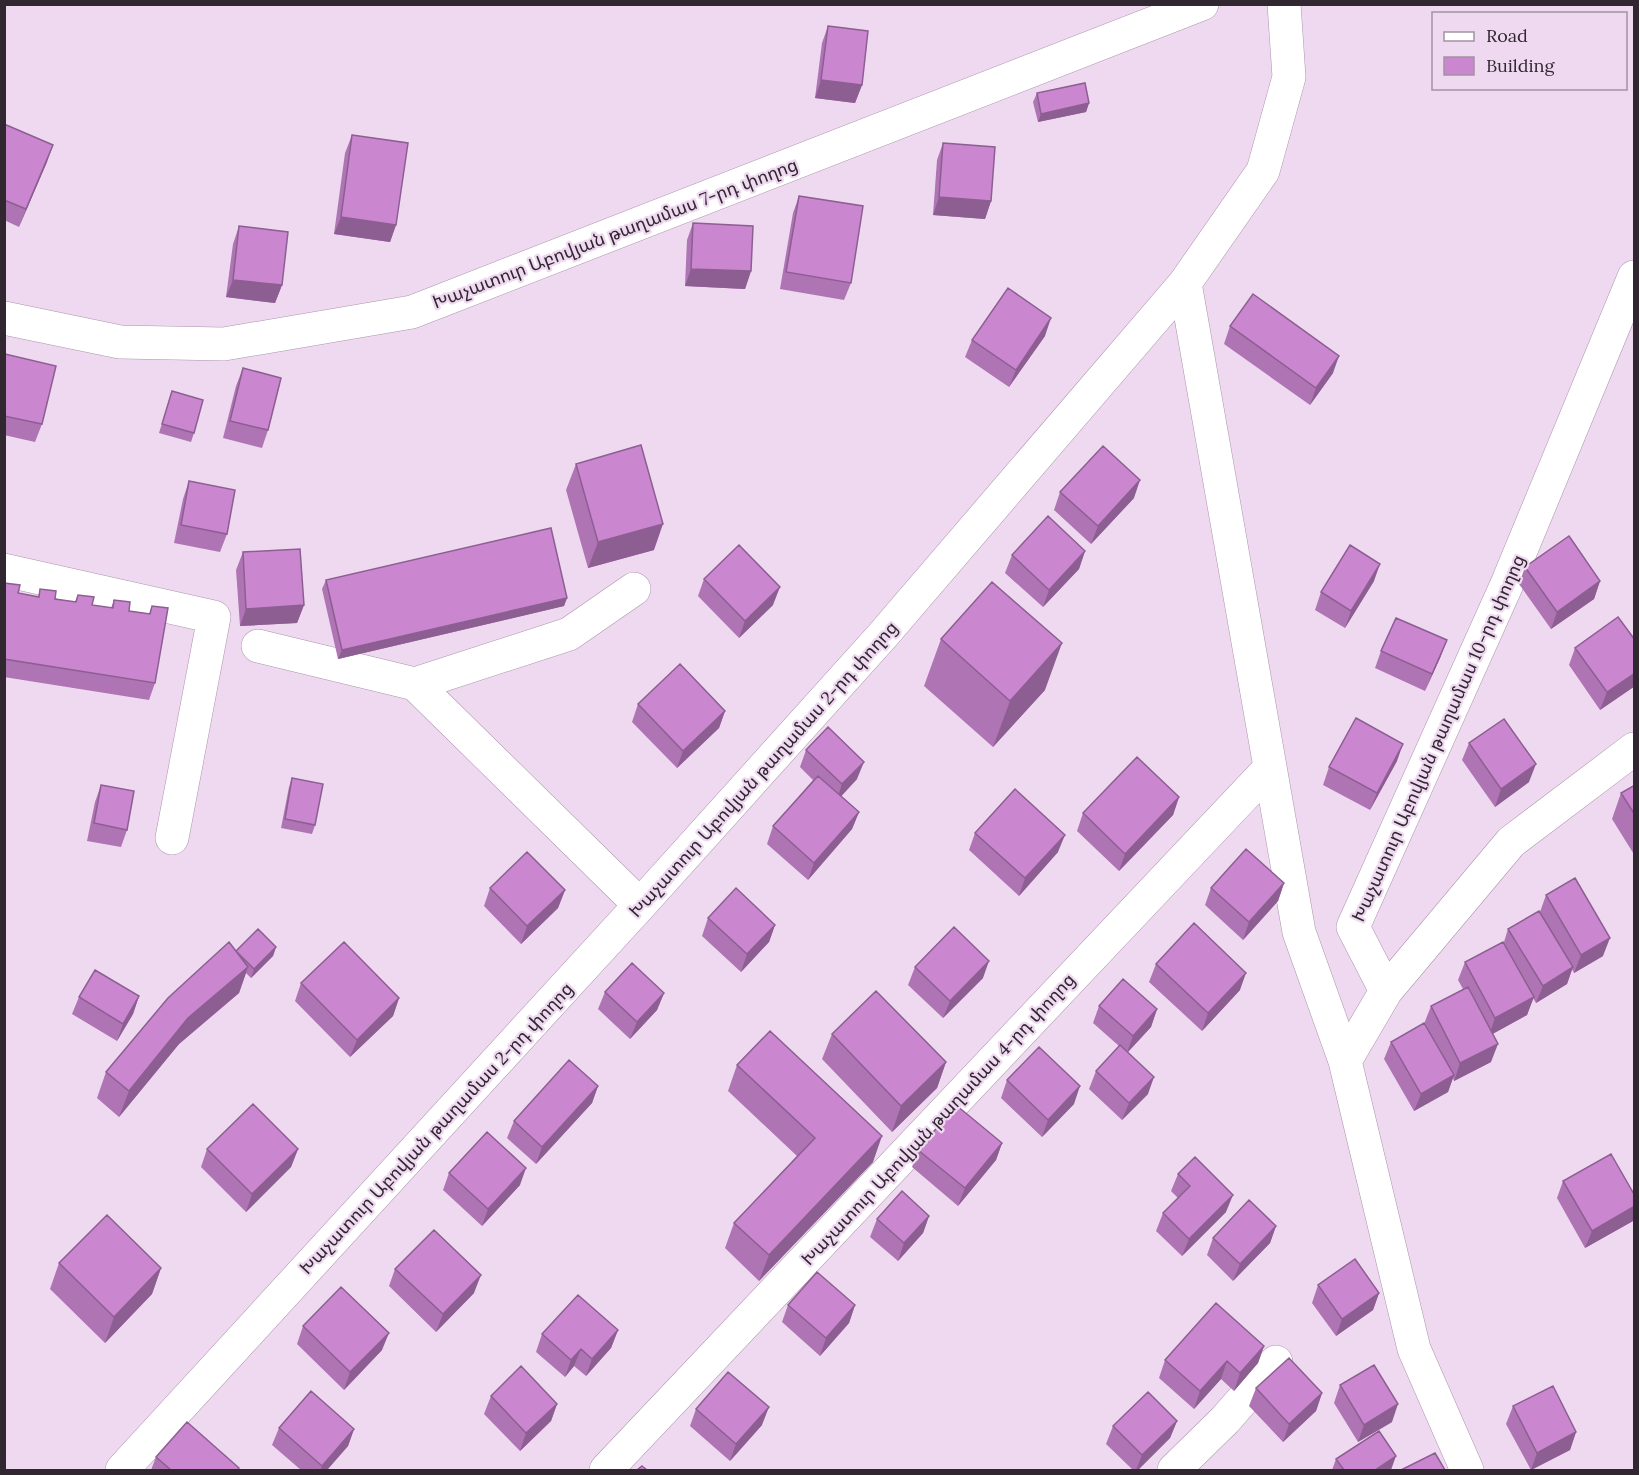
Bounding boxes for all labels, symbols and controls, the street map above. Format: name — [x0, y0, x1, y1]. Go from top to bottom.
legend — [1432, 12, 1627, 90]
text: Road — [1486, 24, 1528, 47]
text: Building — [1486, 54, 1556, 77]
street label: Խաչատուր Աբովյան թաղամաս 7-րդ փողոց — [429, 152, 801, 314]
street label: Խաչատուր Աբովյան թաղամաս 10-րդ փողոց — [1346, 551, 1530, 925]
street label: Խաչատուր Աբովյան թաղամաս 2-րդ փողոց — [624, 616, 902, 922]
street label: Խաչատուր Աբովյան թաղամաս 4-րդ փողոց — [796, 968, 1080, 1270]
street label: Խաչատուր Աբովյան թաղամաս 2-րդ փողոց — [294, 977, 578, 1279]

